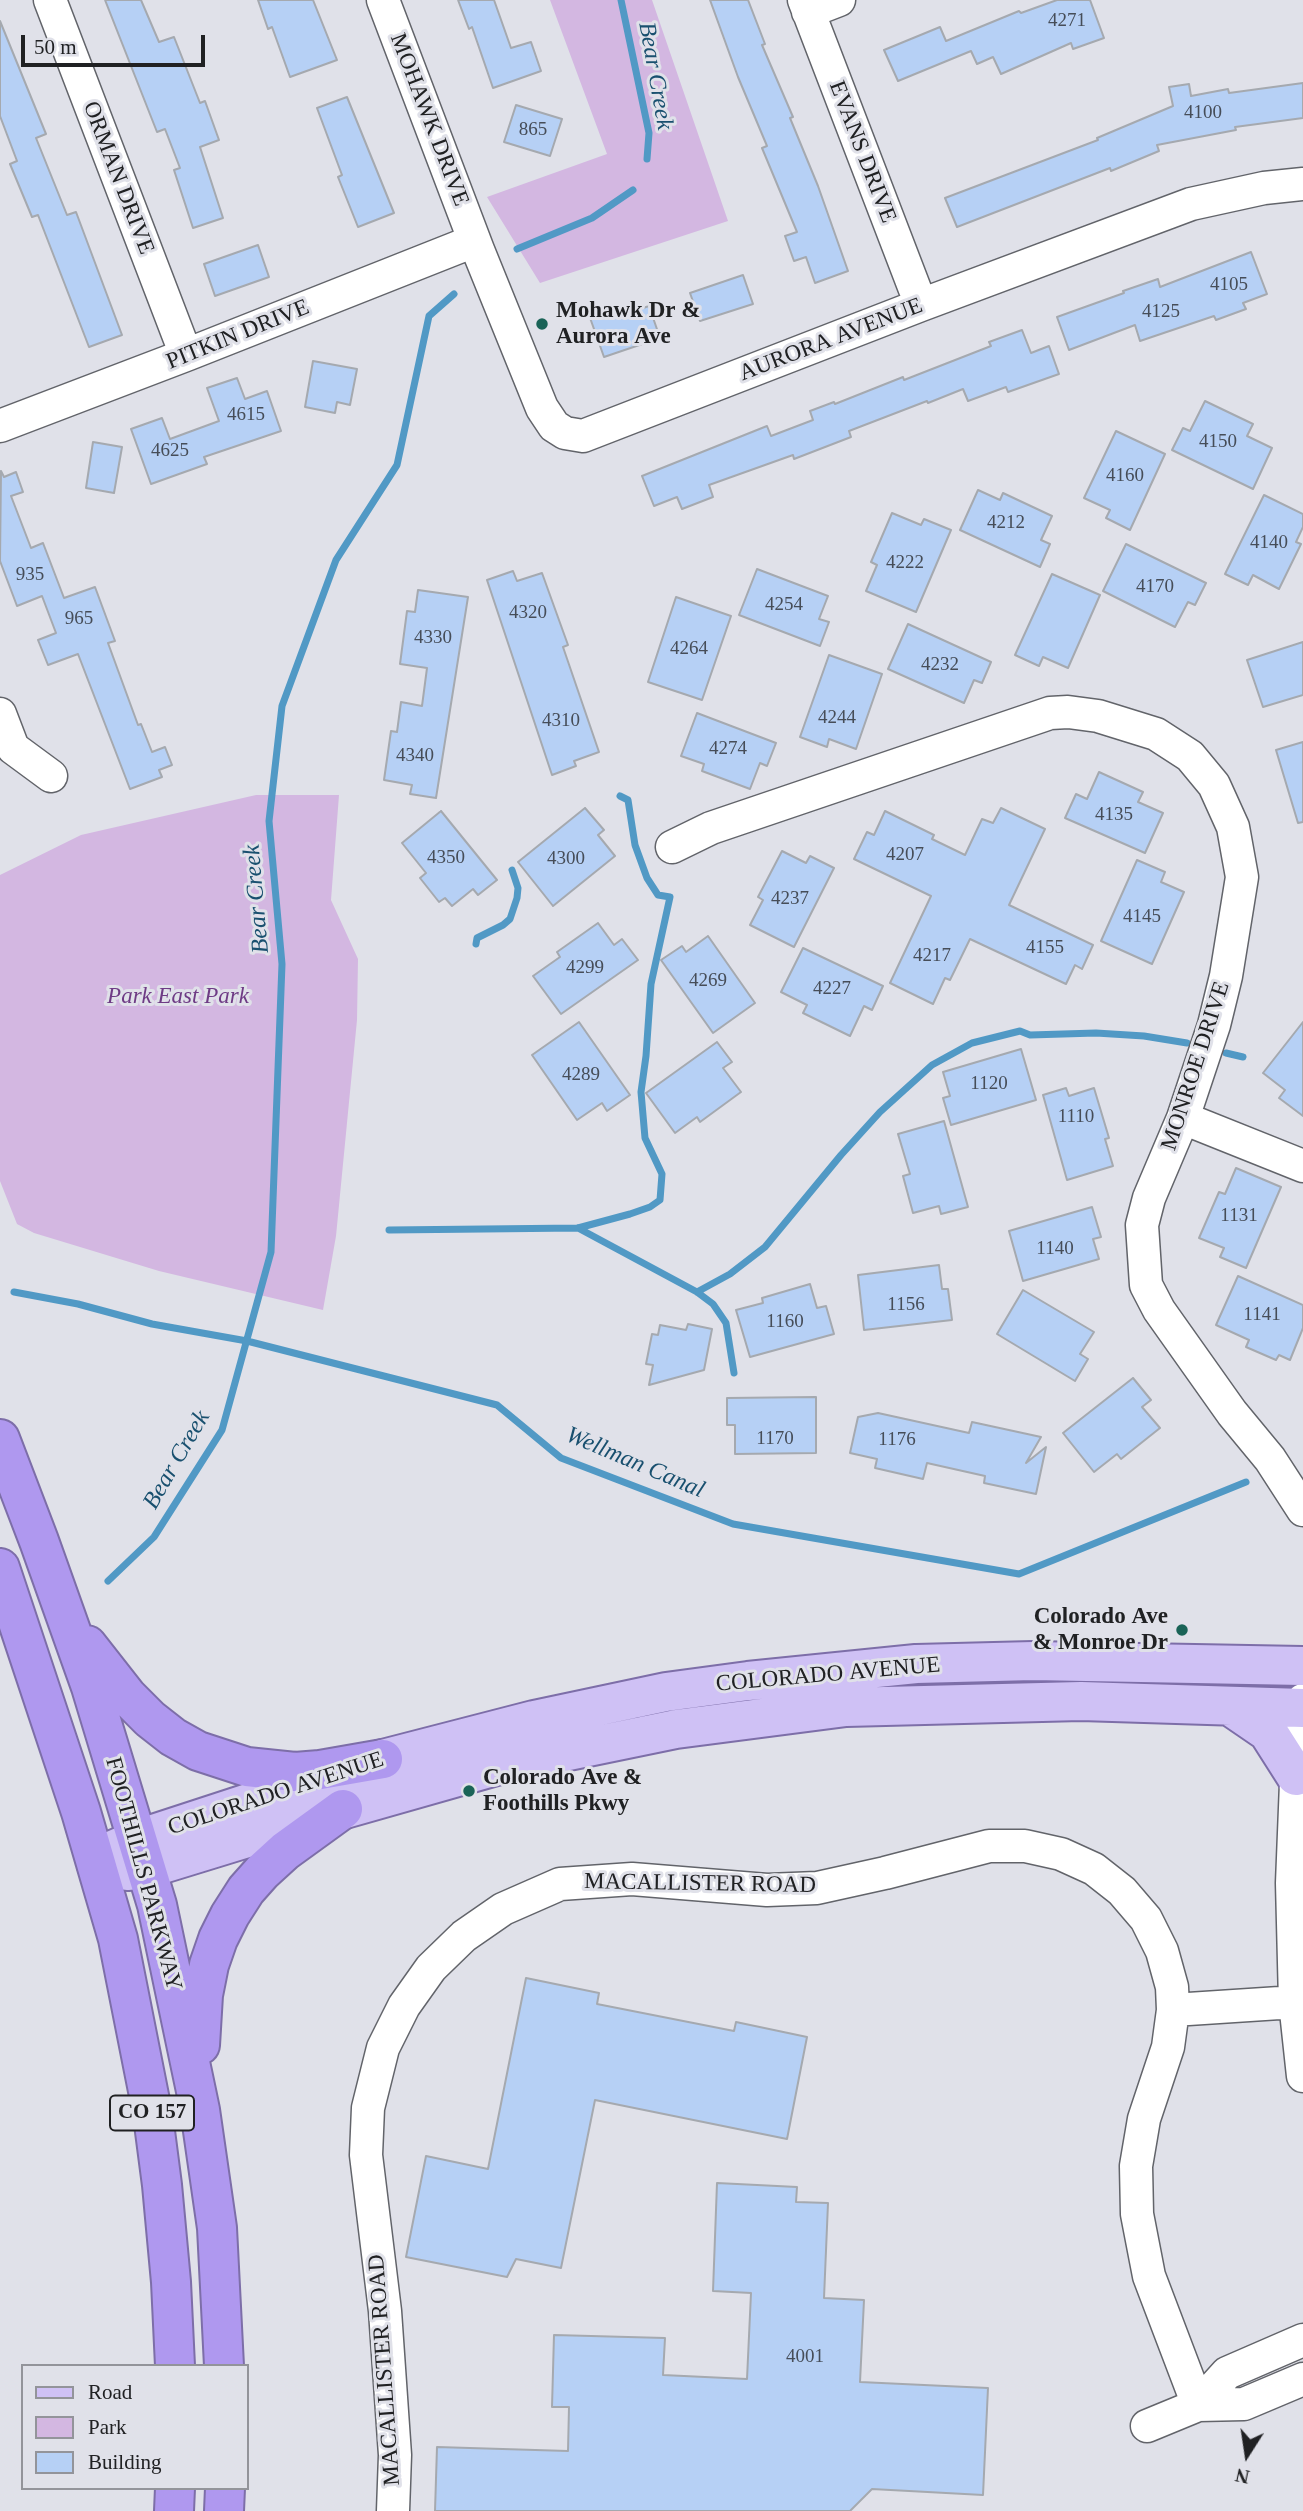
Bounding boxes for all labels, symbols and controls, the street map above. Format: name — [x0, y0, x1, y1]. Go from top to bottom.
house number: 4271 — [1048, 10, 1086, 32]
water label: Bear Creek — [631, 20, 679, 132]
scale bar — [24, 21, 208, 65]
street label: MOHAWK DRIVE — [383, 30, 475, 210]
text: 50 m — [34, 35, 77, 59]
street label: EVANS DRIVE — [822, 77, 902, 227]
street label: ORMAN DRIVE — [76, 98, 160, 258]
house number: 4100 — [1184, 102, 1222, 124]
house number: 865 — [519, 119, 547, 141]
house number: 4105 — [1210, 274, 1248, 296]
street label: AURORA AVENUE — [735, 292, 927, 388]
street label: PITKIN DRIVE — [163, 294, 313, 376]
place label: Mohawk Dr & Aurora Ave — [556, 297, 700, 351]
house number: 4125 — [1142, 301, 1180, 323]
marker: Mohawk Dr & Aurora Ave — [534, 316, 550, 332]
house number: 4615 — [227, 404, 265, 426]
house number: 4150 — [1199, 431, 1237, 453]
house number: 4625 — [151, 440, 189, 462]
house number: 4160 — [1106, 465, 1144, 487]
house number: 4212 — [987, 512, 1025, 534]
house number: 4140 — [1250, 532, 1288, 554]
house number: 4222 — [886, 552, 924, 574]
house number: 935 — [16, 564, 44, 586]
house number: 4170 — [1136, 576, 1174, 598]
house number: 4254 — [765, 594, 803, 616]
house number: 4320 — [509, 602, 547, 624]
house number: 965 — [65, 608, 93, 630]
house number: 4330 — [414, 627, 452, 649]
house number: 4264 — [670, 638, 708, 660]
house number: 4232 — [921, 654, 959, 676]
house number: 4244 — [818, 707, 856, 729]
house number: 4310 — [542, 710, 580, 732]
house number: 4274 — [709, 738, 747, 760]
house number: 4340 — [396, 745, 434, 767]
house number: 4135 — [1095, 804, 1133, 826]
water label: Bear Creek — [238, 843, 276, 955]
house number: 4207 — [886, 844, 924, 866]
house number: 4350 — [427, 847, 465, 869]
house number: 4300 — [547, 848, 585, 870]
house number: 4237 — [771, 888, 809, 910]
house number: 4145 — [1123, 906, 1161, 928]
house number: 4155 — [1026, 937, 1064, 959]
house number: 4217 — [913, 945, 951, 967]
house number: 4299 — [566, 957, 604, 979]
house number: 4269 — [689, 970, 727, 992]
house number: 4227 — [813, 978, 851, 1000]
street label: MONROE DRIVE — [1156, 978, 1236, 1154]
park label: Park East Park — [107, 983, 249, 1011]
house number: 4289 — [562, 1064, 600, 1086]
house number: 1120 — [970, 1073, 1008, 1095]
house number: 1110 — [1058, 1106, 1094, 1128]
house number: 1131 — [1220, 1205, 1258, 1227]
house number: 1140 — [1036, 1238, 1074, 1260]
house number: 1156 — [887, 1294, 925, 1316]
house number: 1141 — [1243, 1304, 1281, 1326]
house number: 1160 — [766, 1311, 804, 1333]
water label: Bear Creek — [137, 1406, 217, 1514]
water label: Wellman Canal — [561, 1421, 709, 1505]
house number: 1170 — [756, 1428, 794, 1450]
house number: 1176 — [878, 1429, 916, 1451]
place label: Colorado Ave & Monroe Dr — [1033, 1603, 1168, 1657]
marker: Colorado Ave & Monroe Dr — [1174, 1622, 1190, 1638]
street label: COLORADO AVENUE — [715, 1651, 941, 1699]
street label: COLORADO AVENUE — [165, 1746, 387, 1842]
street label: FOOTHILLS PARKWAY — [99, 1754, 187, 1994]
place label: Colorado Ave & Foothills Pkwy — [483, 1764, 642, 1818]
marker: Colorado Ave & Foothills Pkwy — [461, 1783, 477, 1799]
street label: MACALLISTER ROAD — [584, 1868, 816, 1900]
road number: CO 157 — [110, 2096, 194, 2130]
street label: MACALLISTER ROAD — [363, 2253, 407, 2487]
house number: 4001 — [786, 2346, 824, 2368]
legend — [21, 2364, 248, 2490]
text: Road — [88, 2380, 132, 2404]
text: Park — [88, 2415, 127, 2439]
north arrow — [1212, 2420, 1282, 2490]
text: Building — [88, 2450, 162, 2474]
text: N — [1234, 2464, 1251, 2488]

